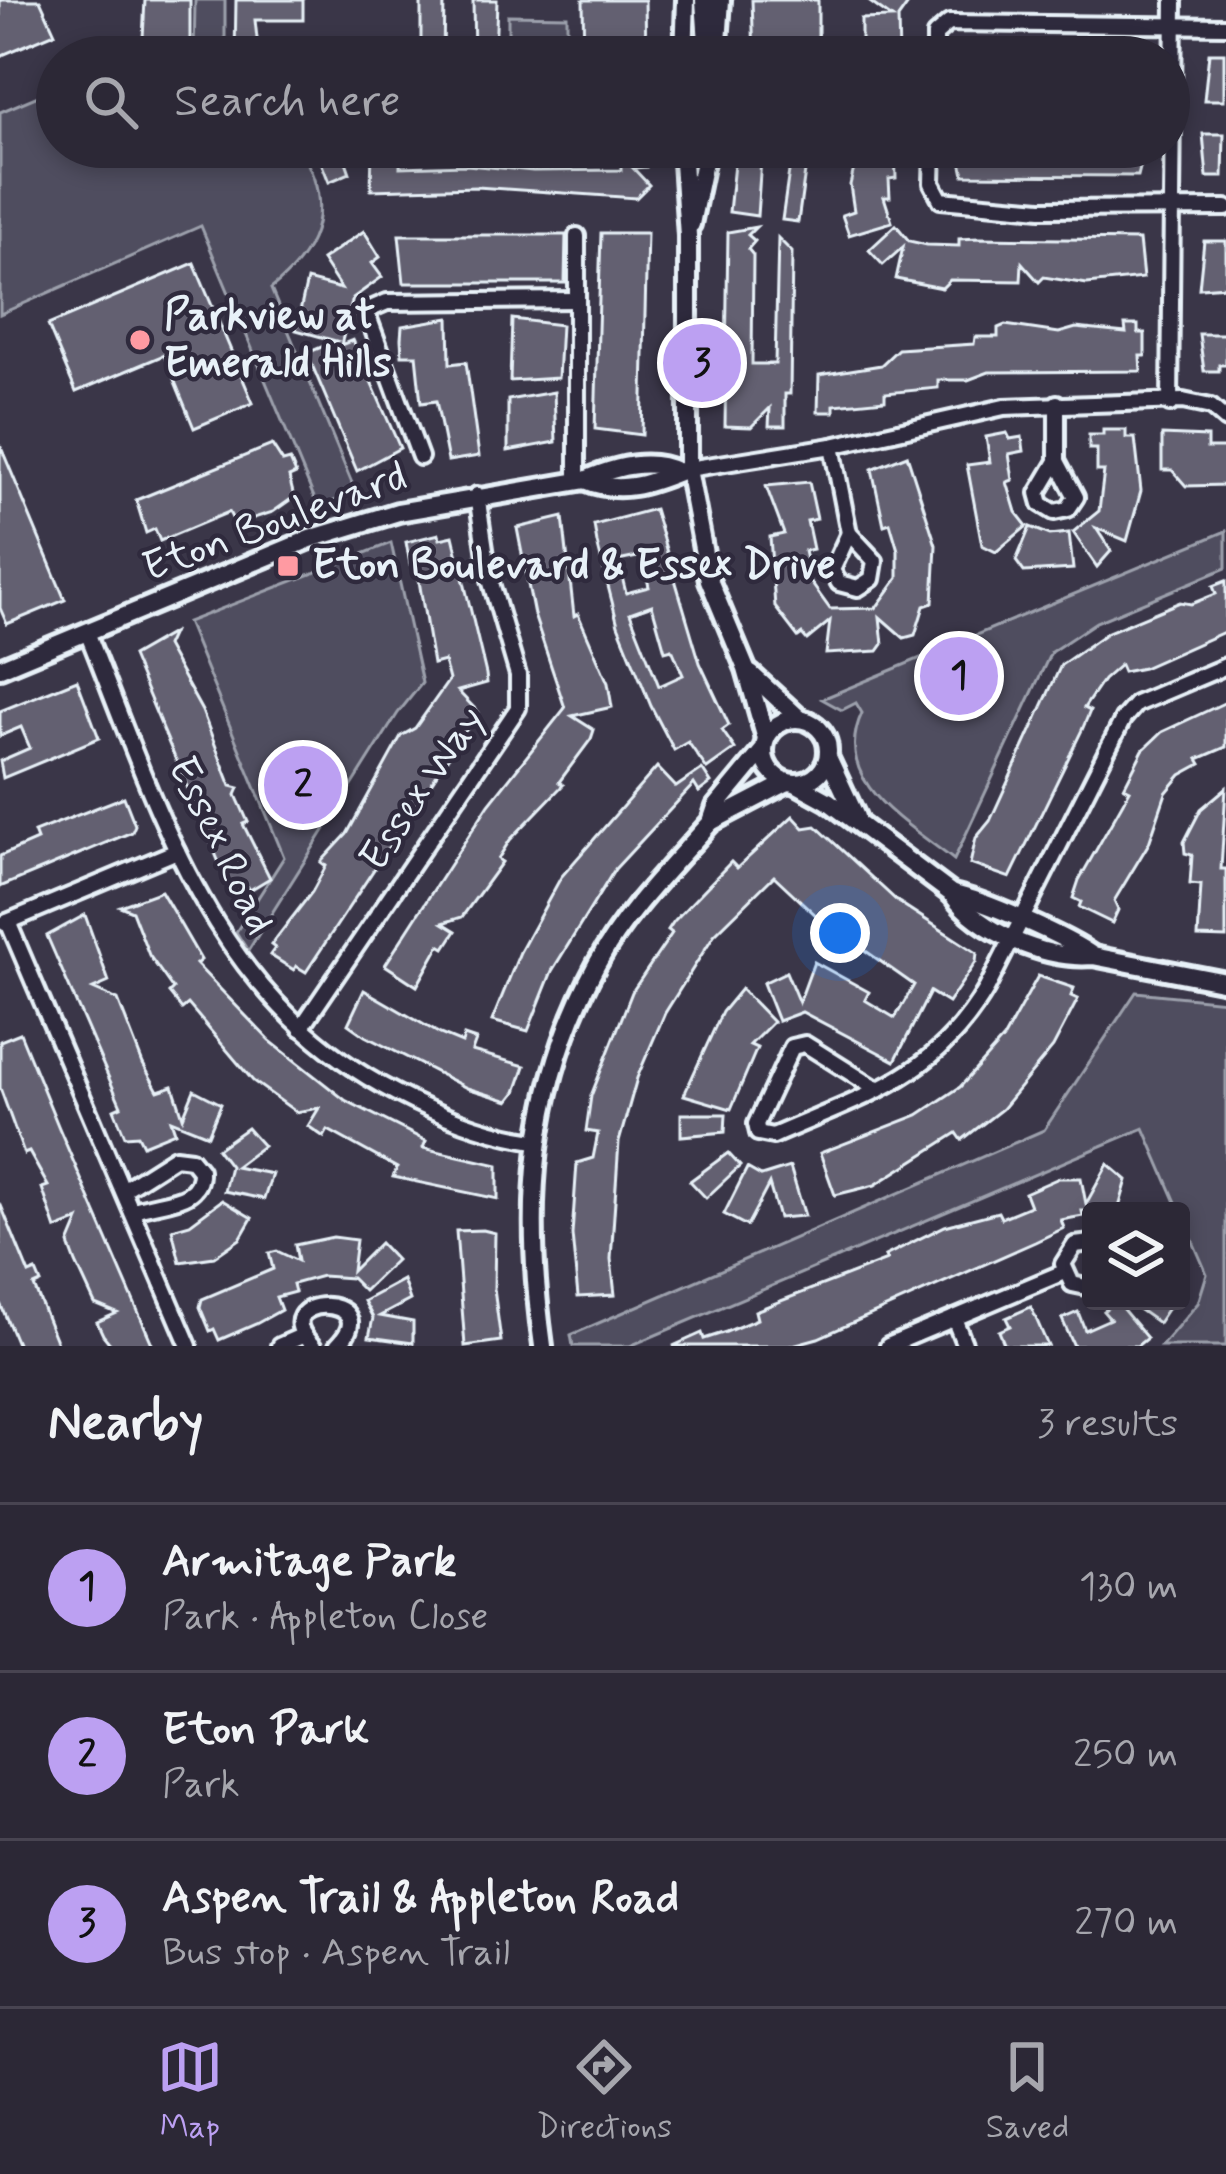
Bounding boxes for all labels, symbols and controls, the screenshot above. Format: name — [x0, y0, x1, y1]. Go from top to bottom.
search box — [36, 36, 1190, 168]
icon: search — [78, 69, 144, 135]
text: Search here — [174, 73, 401, 132]
place label: Parkview at Emerald Hills — [164, 289, 392, 392]
pin: 3 — [663, 318, 741, 408]
marker: Parkview at Emerald Hills — [127, 327, 153, 353]
street label: Eton Boulevard — [135, 450, 415, 596]
place label: Eton Boulevard & Essex Drive — [312, 539, 836, 594]
marker: Eton Boulevard & Essex Drive — [275, 553, 301, 579]
pin: 1 — [920, 631, 998, 721]
street label: Essex Way — [348, 696, 498, 882]
pin: 2 — [264, 740, 342, 830]
street label: Essex Road — [153, 748, 287, 944]
your location — [810, 903, 870, 963]
map controls — [1082, 1202, 1190, 1310]
button: layers — [1082, 1202, 1190, 1310]
text: Nearby — [48, 1391, 203, 1457]
text: 3 results — [1037, 1399, 1178, 1450]
text: Armitage Park — [162, 1533, 457, 1592]
text: 1 — [78, 1562, 96, 1613]
text: 130 m — [1079, 1562, 1178, 1613]
text: Park · Appleton Close — [162, 1592, 488, 1643]
text: Eton Park — [162, 1701, 369, 1760]
text: 2 — [77, 1730, 97, 1781]
text: 250 m — [1073, 1730, 1178, 1781]
text: Park — [162, 1760, 240, 1811]
text: Aspen Trail & Appleton Road — [162, 1869, 679, 1928]
text: 3 — [78, 1898, 96, 1949]
text: 270 m — [1074, 1898, 1178, 1949]
text: Bus stop · Aspen Trail — [162, 1928, 510, 1979]
tab: Map — [157, 2034, 223, 2150]
tab: Directions — [536, 2034, 672, 2150]
tab: Saved — [986, 2034, 1069, 2150]

